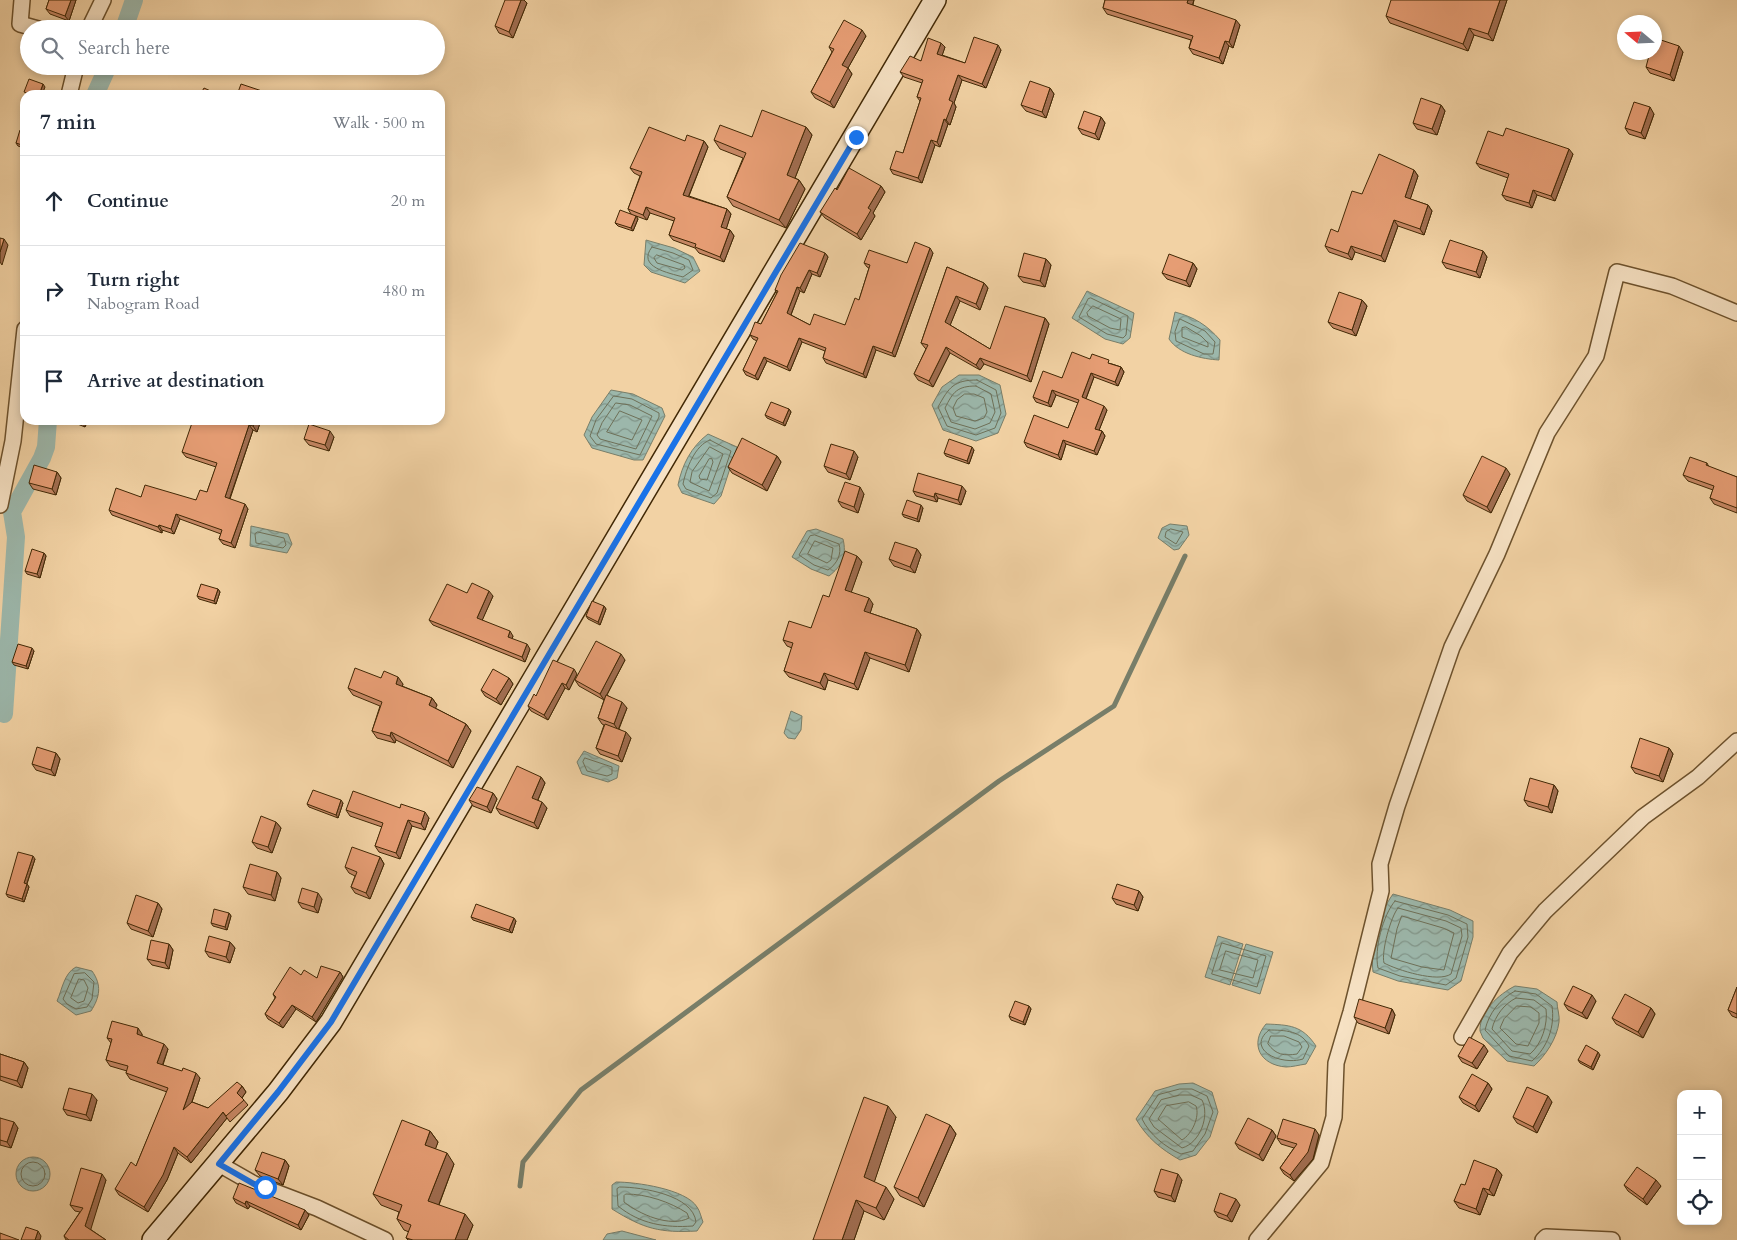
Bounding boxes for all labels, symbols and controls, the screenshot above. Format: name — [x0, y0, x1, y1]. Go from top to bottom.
north arrow — [1617, 15, 1662, 60]
search box — [20, 20, 445, 75]
icon: search — [38, 34, 66, 62]
text: Search here — [78, 35, 170, 61]
text: 7 min — [40, 108, 96, 137]
text: Walk · 500 m — [333, 112, 425, 134]
route end — [845, 126, 868, 149]
icon: ahead — [40, 187, 68, 215]
text: Continue — [87, 188, 169, 214]
text: 20 m — [391, 190, 425, 212]
text: Turn right — [87, 267, 179, 293]
icon: right — [40, 277, 68, 305]
text: 480 m — [383, 280, 425, 302]
text: Nabogram Road — [87, 293, 200, 315]
icon: arrive — [40, 367, 68, 395]
text: Arrive at destination — [87, 368, 264, 394]
map controls — [1677, 1090, 1722, 1225]
button: + — [1677, 1090, 1722, 1135]
button: − — [1677, 1135, 1722, 1180]
route start — [254, 1176, 277, 1199]
button: locate — [1677, 1180, 1722, 1225]

